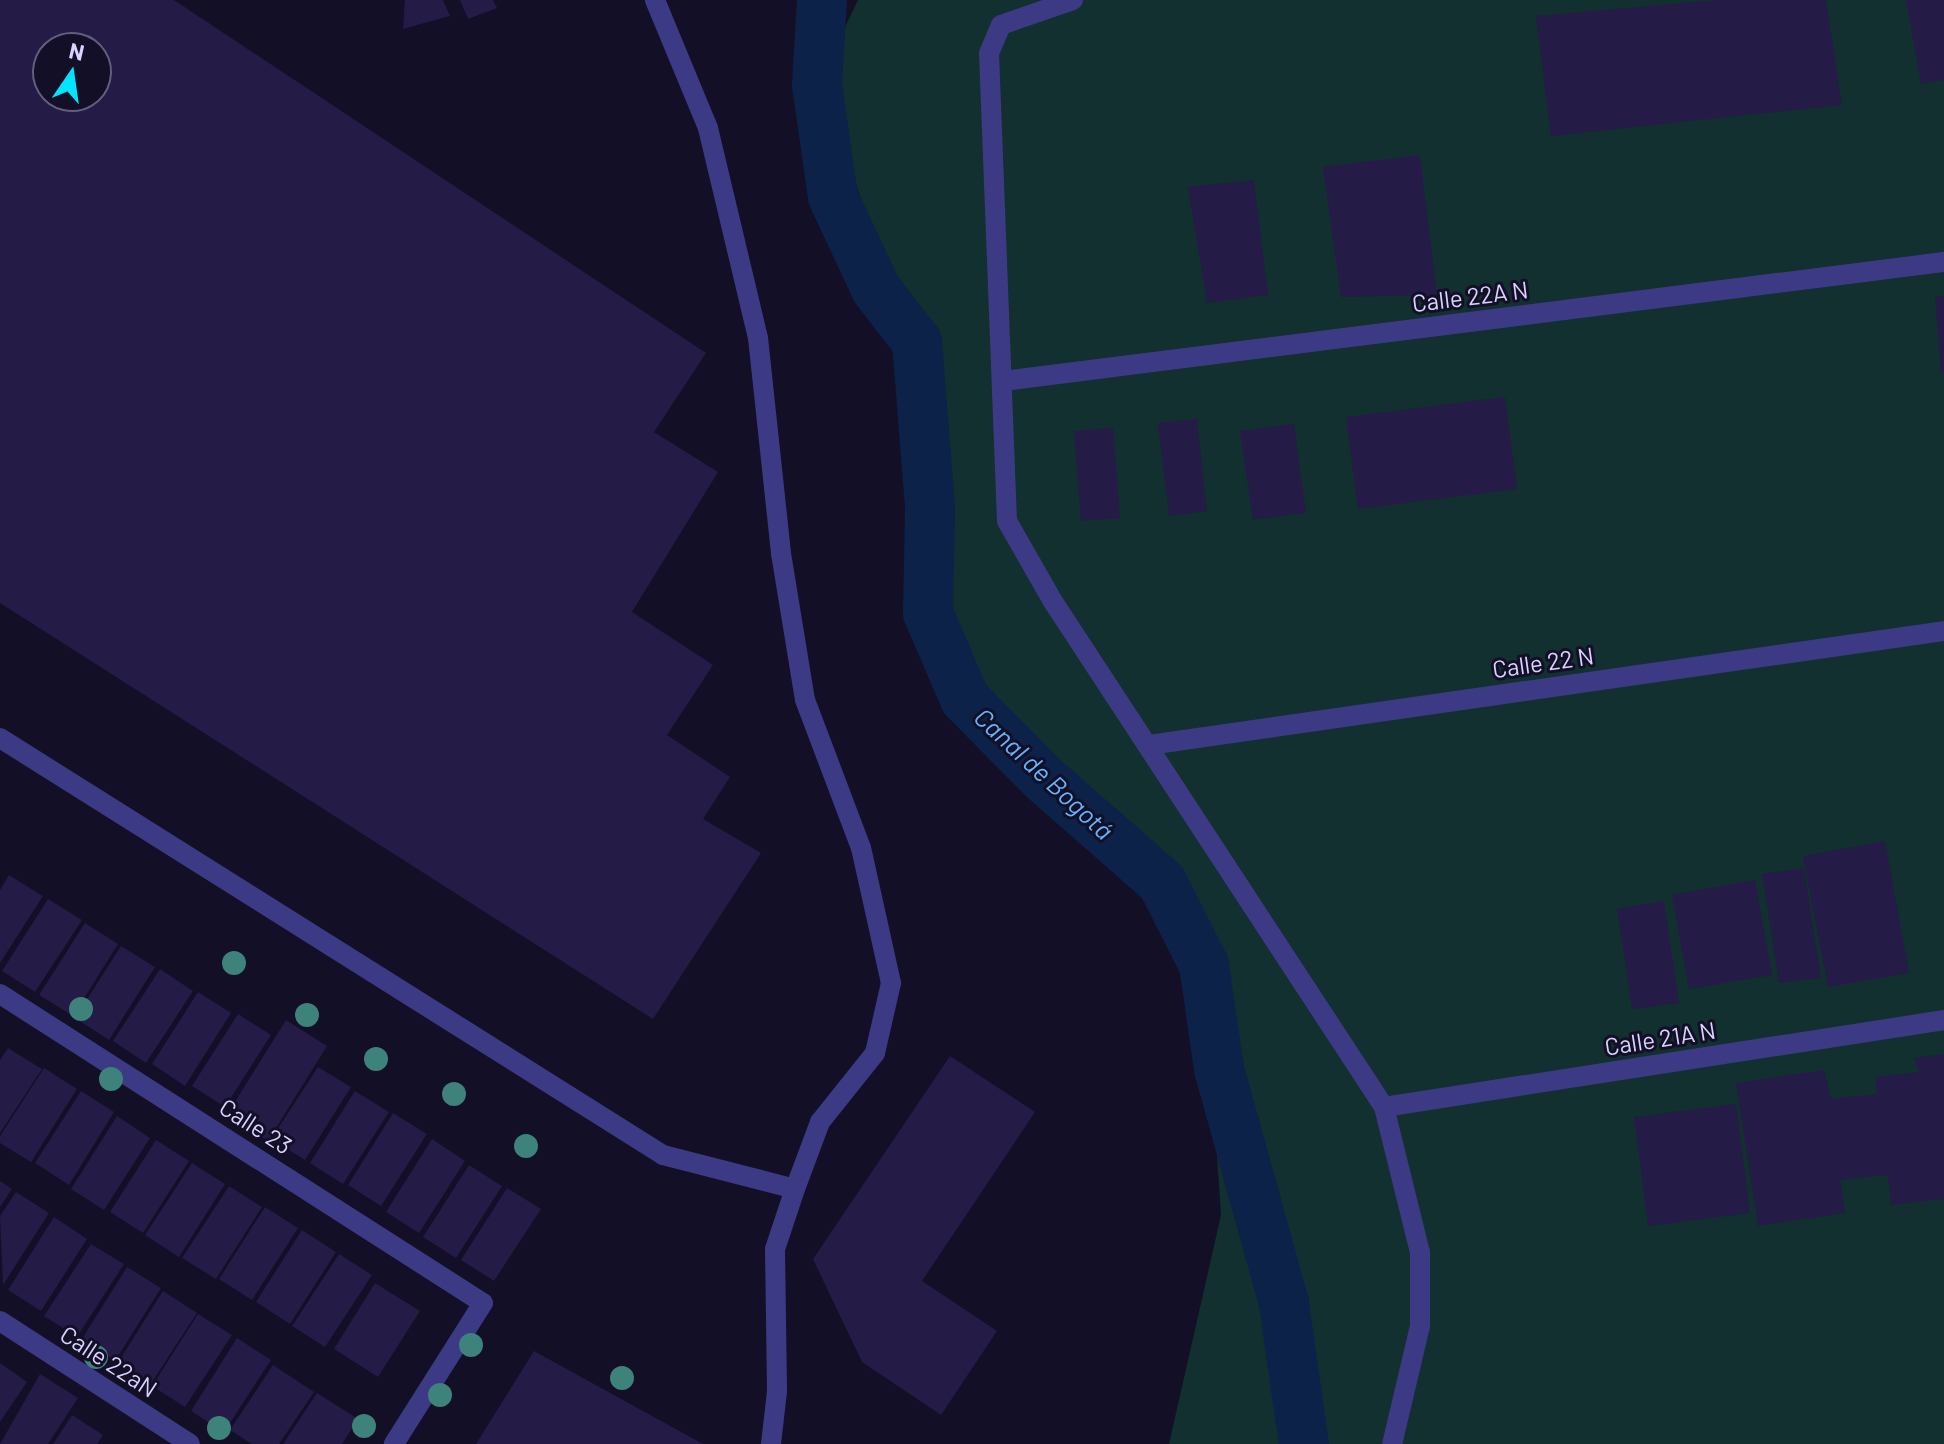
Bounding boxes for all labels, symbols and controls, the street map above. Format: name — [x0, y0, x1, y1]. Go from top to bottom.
north arrow — [32, 32, 112, 112]
text: N — [67, 36, 87, 65]
street label: Calle 22A N — [1410, 275, 1530, 317]
street label: Calle 22 N — [1490, 641, 1596, 683]
water label: Canal de Bogotá — [968, 701, 1120, 845]
street label: Calle 21A N — [1603, 1015, 1717, 1061]
street label: Calle 23 — [214, 1092, 298, 1160]
street label: Calle 22aN — [55, 1319, 163, 1403]

